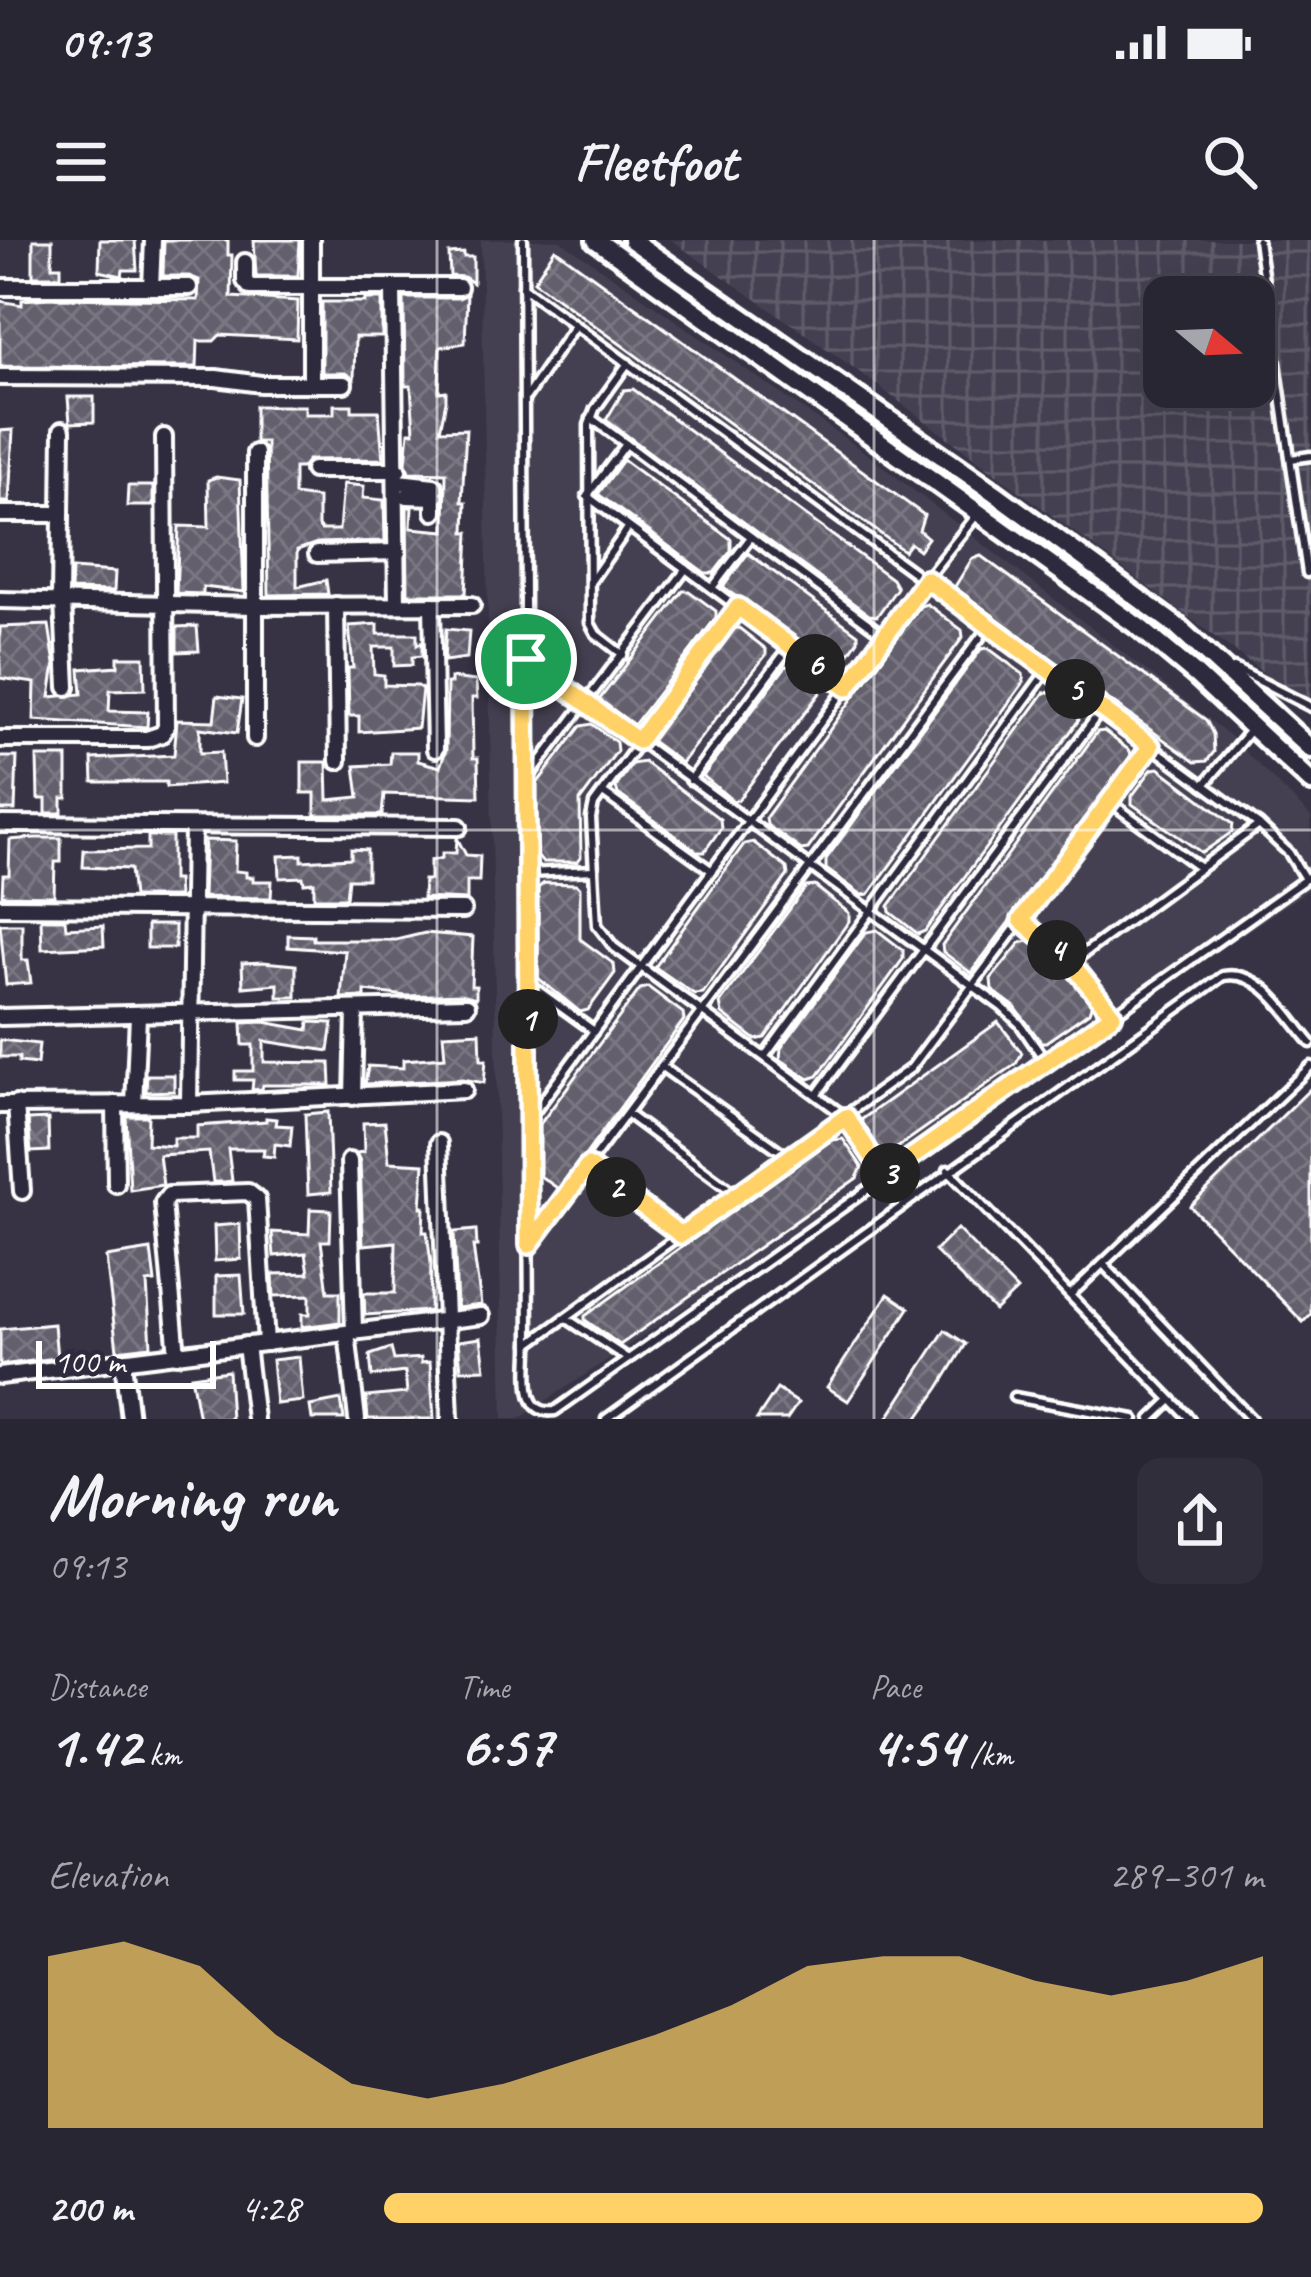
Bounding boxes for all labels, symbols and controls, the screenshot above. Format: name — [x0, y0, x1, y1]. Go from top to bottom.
text: 09:13 — [60, 14, 149, 71]
text: Fleetfoot — [574, 128, 737, 196]
icon: menu — [48, 129, 114, 195]
icon: search — [1197, 129, 1263, 195]
north arrow — [1143, 276, 1275, 408]
map controls — [1143, 276, 1275, 408]
pin — [475, 608, 577, 710]
icon: arrive — [493, 626, 559, 692]
pin: 6 — [785, 634, 845, 694]
text: 6 — [807, 643, 823, 685]
pin: 5 — [1045, 659, 1105, 719]
text: 5 — [1068, 668, 1082, 710]
pin: 4 — [1027, 920, 1087, 980]
text: 4 — [1050, 929, 1064, 971]
pin: 1 — [498, 989, 558, 1049]
text: 1 — [521, 998, 535, 1040]
pin: 3 — [860, 1143, 920, 1203]
text: 3 — [883, 1152, 897, 1194]
pin: 2 — [586, 1157, 646, 1217]
text: 2 — [609, 1166, 623, 1208]
scale bar — [36, 1335, 216, 1388]
text: 100 m — [54, 1341, 125, 1383]
text: Morning run — [48, 1455, 336, 1538]
button: share — [1137, 1458, 1263, 1584]
text: 09:13 — [48, 1542, 126, 1591]
text: Distance — [48, 1666, 146, 1708]
text: Time — [459, 1666, 510, 1708]
text: Pace — [870, 1666, 921, 1708]
text: 1.42 — [48, 1708, 141, 1784]
text: 6:57 — [459, 1708, 552, 1784]
text: 4:54 — [870, 1708, 962, 1784]
text: km — [141, 1734, 181, 1776]
text: /km — [962, 1734, 1013, 1776]
text: Elevation — [48, 1851, 168, 1900]
text: 289–301 m — [1109, 1851, 1263, 1900]
text: 200 m — [48, 2184, 132, 2233]
text: 4:28 — [240, 2184, 300, 2233]

